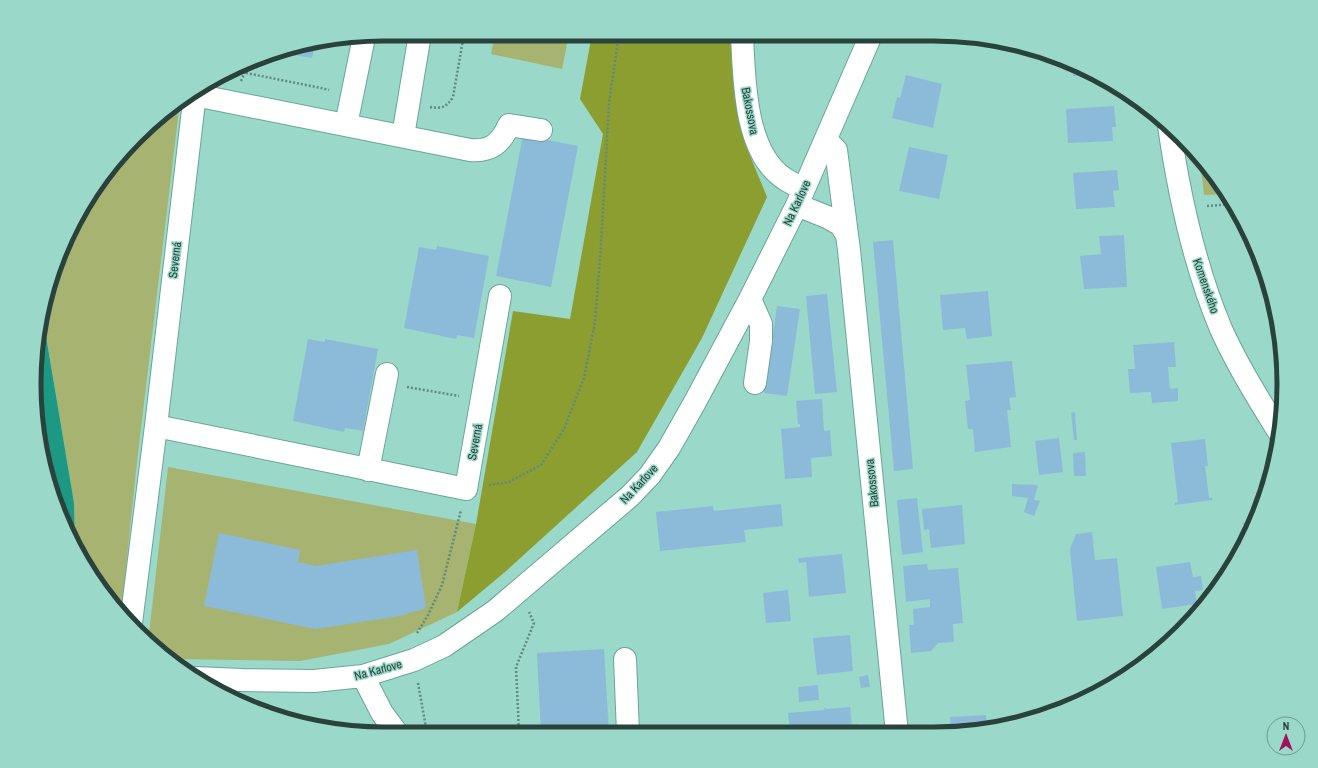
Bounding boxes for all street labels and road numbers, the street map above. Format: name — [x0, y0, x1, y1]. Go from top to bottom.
street label: Bakossova — [738, 86, 763, 137]
street label: Na Karlove — [779, 178, 815, 228]
street label: Severná — [165, 240, 185, 279]
street label: Komenského — [1189, 256, 1223, 316]
street label: Severná — [464, 422, 486, 461]
street label: Bakossova — [861, 458, 882, 508]
street label: Na Karlove — [617, 461, 661, 507]
street label: Na Karlove — [352, 656, 404, 684]

